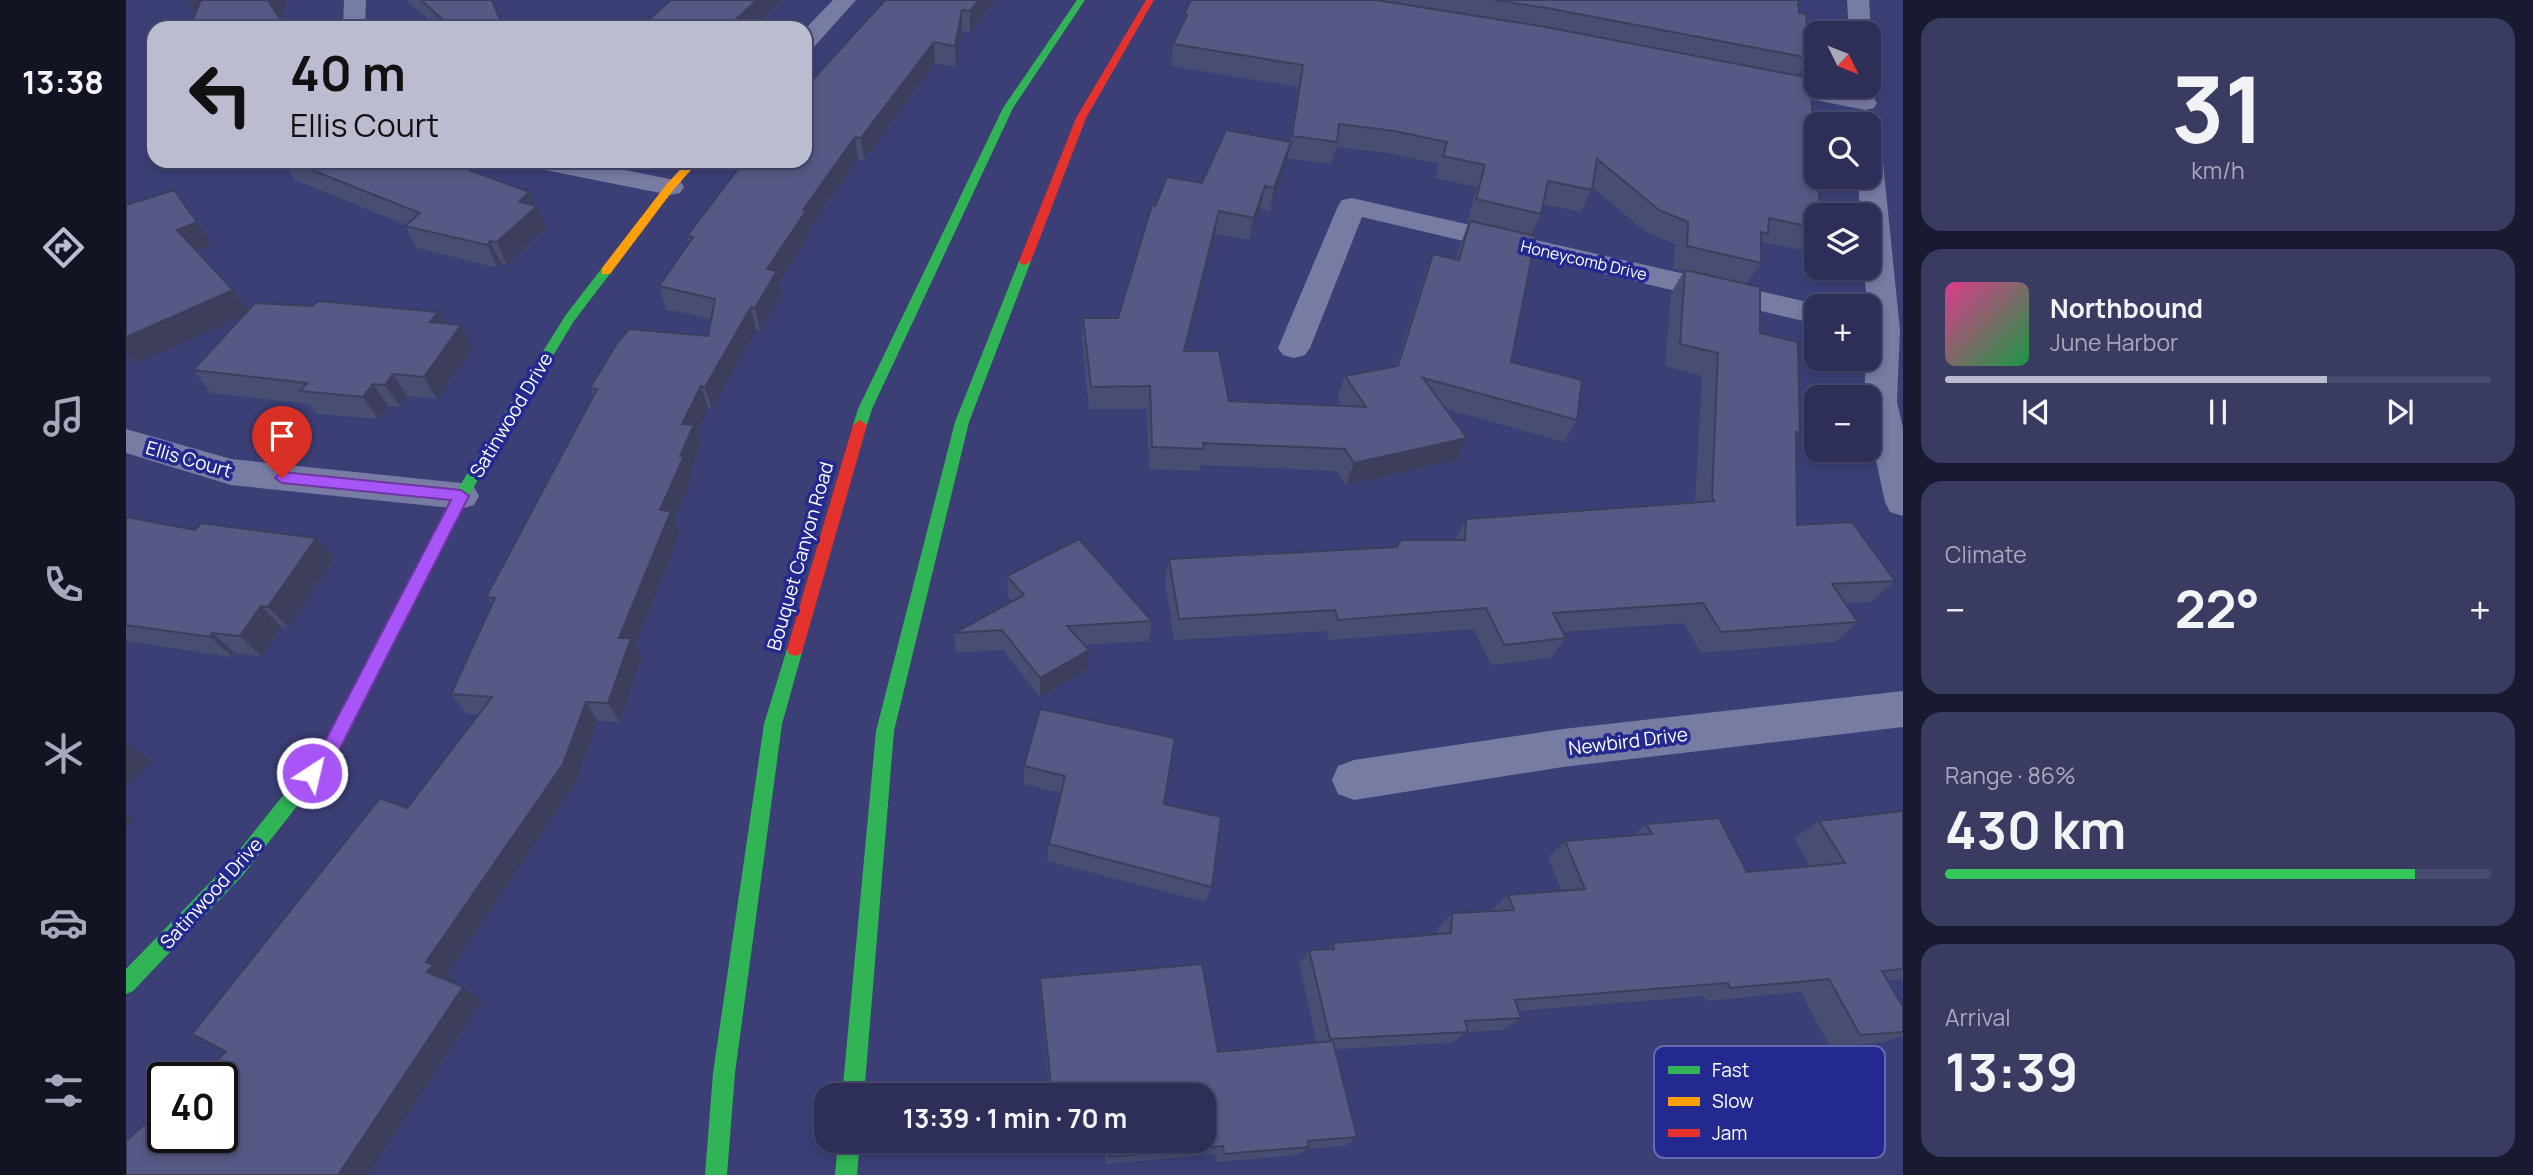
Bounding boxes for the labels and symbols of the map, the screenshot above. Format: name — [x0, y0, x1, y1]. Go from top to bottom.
north arrow — [1804, 21, 1881, 98]
street label: Honeycomb Drive — [1519, 235, 1649, 285]
street label: Satinwood Drive — [463, 348, 559, 482]
pin — [252, 406, 312, 478]
street label: Ellis Court — [143, 434, 235, 484]
street label: Bouquet Canyon Road — [761, 459, 839, 653]
street label: Newbird Drive — [1567, 721, 1689, 761]
position arrow — [275, 736, 349, 810]
street label: Satinwood Drive — [154, 832, 268, 954]
legend — [1654, 1046, 1885, 1158]
text: Fast — [1712, 1057, 1749, 1083]
speed limit sign: 40 — [147, 1062, 238, 1153]
text: Slow — [1712, 1088, 1754, 1114]
text: Jam — [1712, 1120, 1747, 1146]

